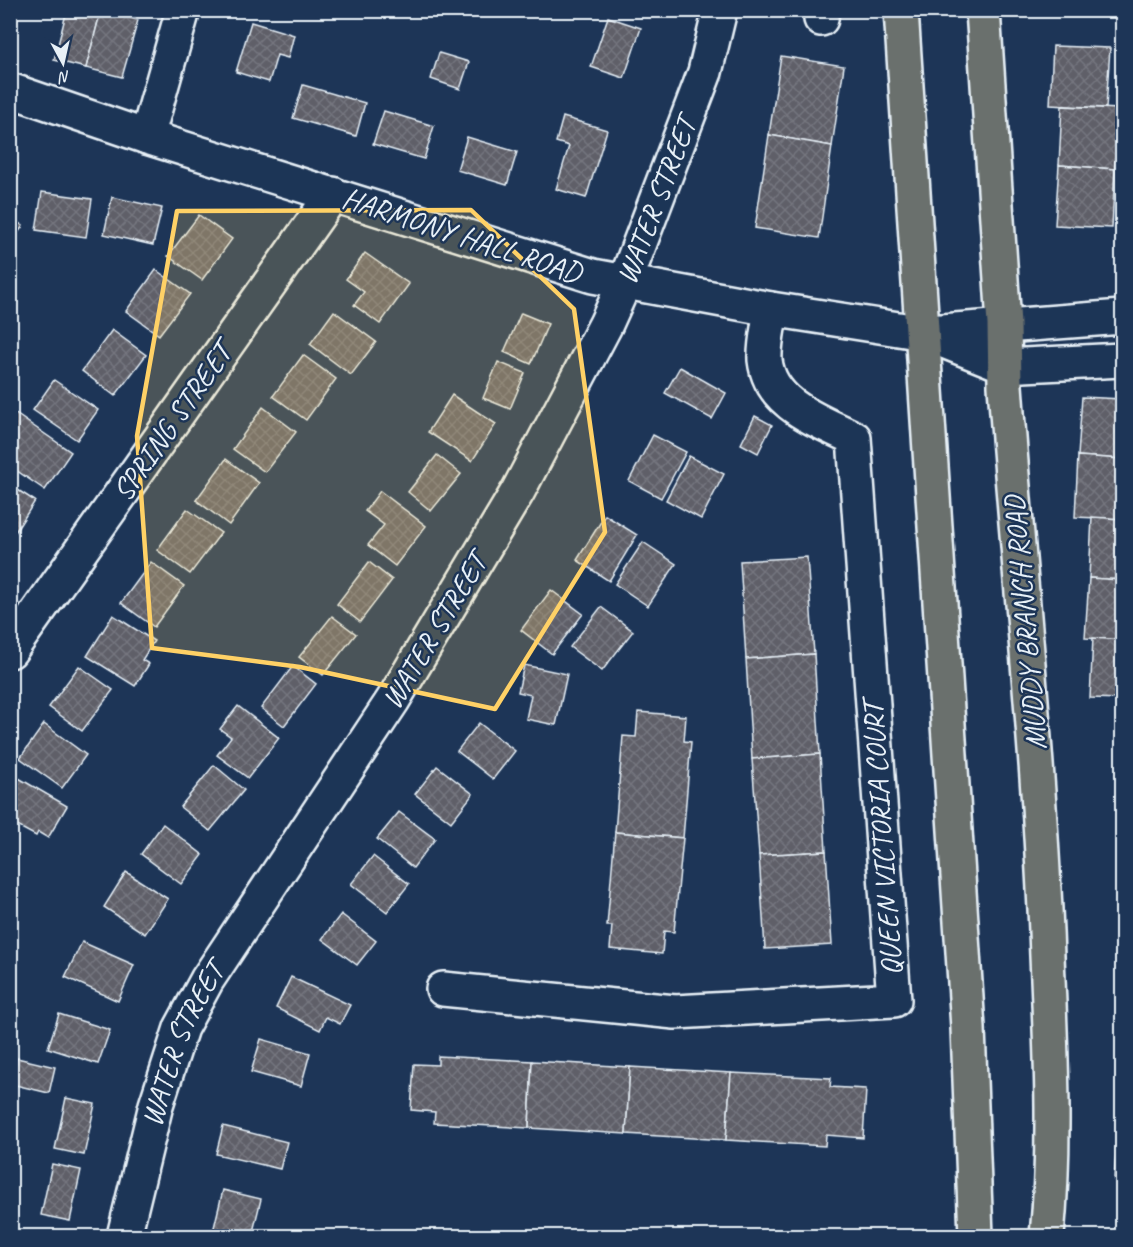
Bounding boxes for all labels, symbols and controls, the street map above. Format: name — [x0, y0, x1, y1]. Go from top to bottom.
north arrow — [33, 33, 93, 93]
text: N — [56, 66, 71, 88]
street label: WATER STREET — [607, 106, 707, 289]
street label: HARMONY HALL ROAD — [338, 178, 589, 292]
street label: SPRING STREET — [104, 330, 244, 508]
street label: MUDDY BRANCH ROAD — [995, 492, 1055, 752]
street label: WATER STREET — [373, 541, 499, 716]
street label: QUEEN VICTORIA COURT — [853, 694, 911, 977]
street label: WATER STREET — [132, 949, 236, 1130]

